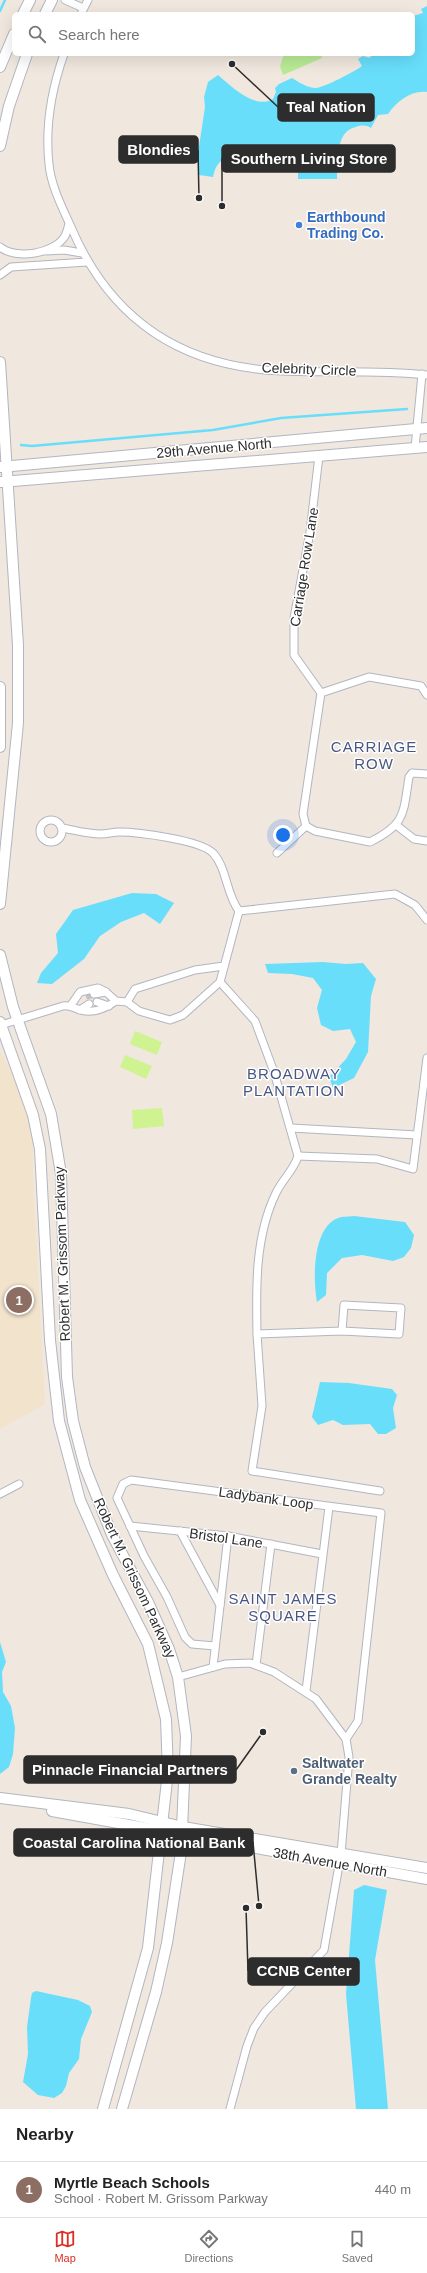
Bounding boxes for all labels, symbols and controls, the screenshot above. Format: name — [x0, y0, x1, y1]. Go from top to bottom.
search box — [12, 12, 415, 56]
icon: search — [26, 23, 48, 45]
text: Search here — [58, 26, 140, 43]
callout: Teal Nation — [278, 94, 374, 121]
text: Teal Nation — [286, 98, 366, 115]
callout: Blondies — [119, 136, 198, 163]
text: Blondies — [127, 141, 191, 158]
callout: Southern Living Store — [222, 145, 395, 172]
text: Southern Living Store — [231, 150, 387, 167]
place label: Earthbound Trading Co. — [307, 209, 386, 241]
marker: Earthbound Trading Co. — [294, 220, 304, 230]
street label: Celebrity Circle — [261, 359, 357, 379]
street label: 29th Avenue North — [156, 435, 272, 461]
street label: Carriage Row Lane — [287, 506, 321, 628]
district label: CARRIAGE ROW — [331, 738, 417, 772]
your location — [273, 825, 293, 845]
district label: BROADWAY PLANTATION — [243, 1065, 345, 1099]
street label: Robert M. Grissom Parkway — [51, 1166, 73, 1342]
pin: 1 — [6, 1285, 32, 1315]
street label: Ladybank Loop — [217, 1483, 315, 1513]
street label: Robert M. Grissom Parkway — [91, 1495, 179, 1661]
street label: Bristol Lane — [188, 1525, 264, 1551]
district label: SAINT JAMES SQUARE — [228, 1590, 338, 1624]
place label: Saltwater Grande Realty — [302, 1755, 397, 1787]
callout: Pinnacle Financial Partners — [24, 1756, 236, 1783]
text: Pinnacle Financial Partners — [32, 1761, 228, 1778]
marker: Saltwater Grande Realty — [289, 1766, 299, 1776]
callout: Coastal Carolina National Bank — [14, 1829, 253, 1856]
text: Coastal Carolina National Bank — [23, 1834, 246, 1851]
street label: 38th Avenue North — [272, 1844, 388, 1880]
callout: CCNB Center — [248, 1958, 359, 1985]
text: CCNB Center — [256, 1962, 352, 1979]
text: Nearby — [16, 2125, 74, 2144]
text: Myrtle Beach Schools — [54, 2174, 210, 2191]
text: 1 — [25, 2182, 33, 2197]
text: 440 m — [375, 2182, 411, 2197]
text: School · Robert M. Grissom Parkway — [54, 2191, 268, 2206]
tab: Map — [54, 2228, 76, 2264]
tab: Directions — [184, 2228, 233, 2264]
tab: Saved — [342, 2228, 373, 2264]

